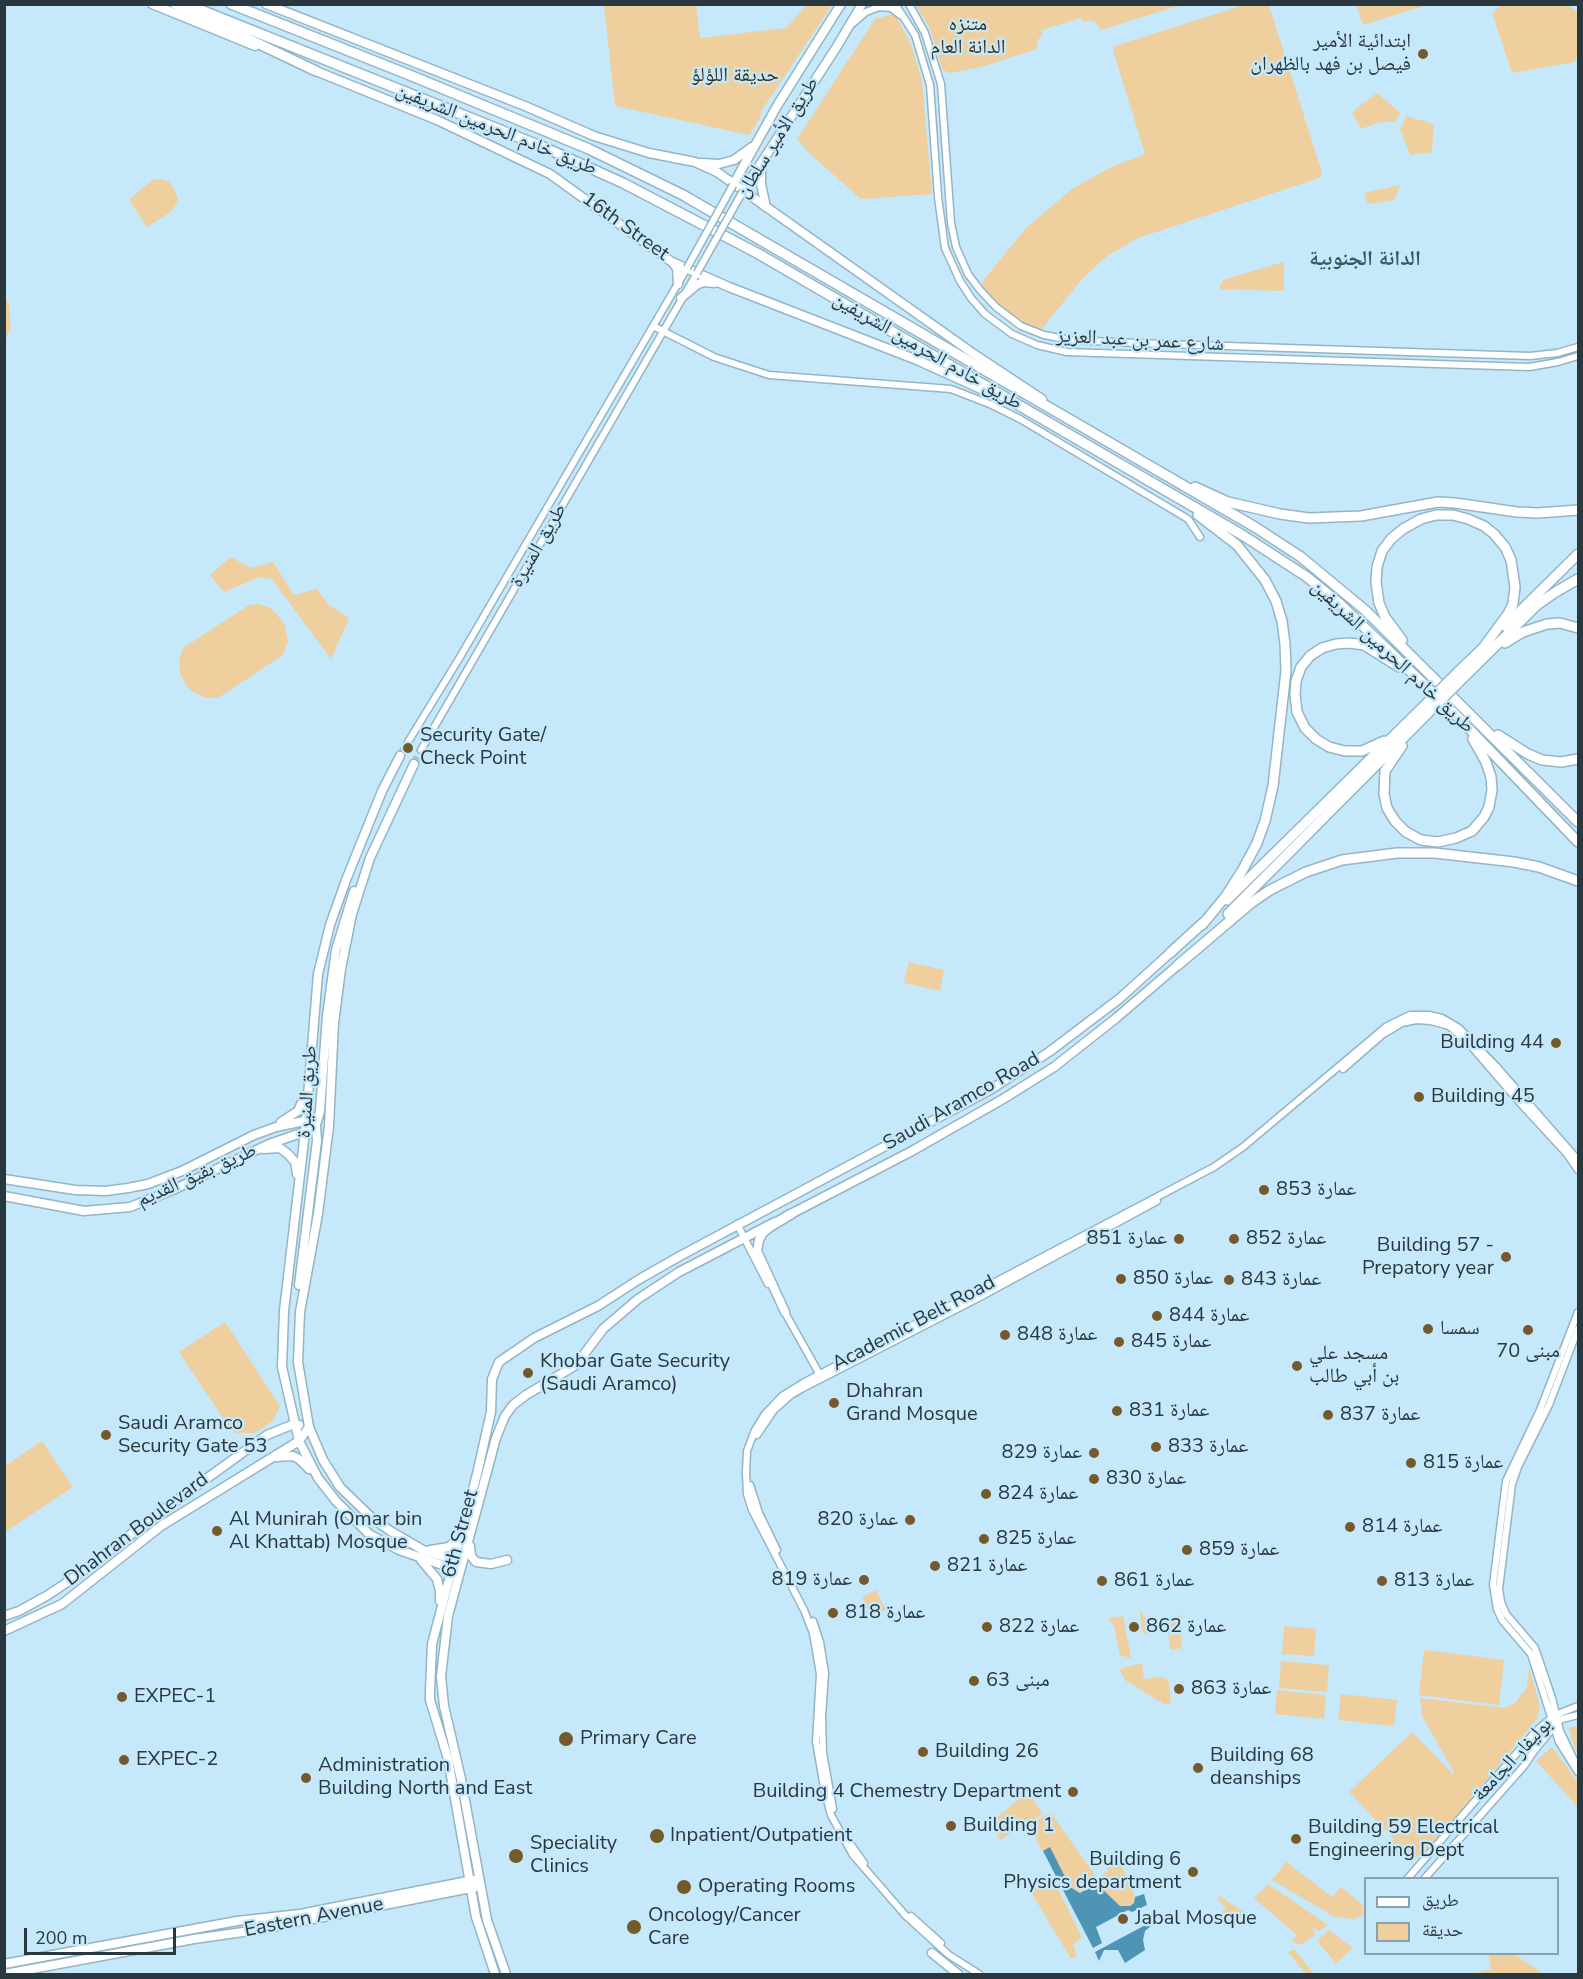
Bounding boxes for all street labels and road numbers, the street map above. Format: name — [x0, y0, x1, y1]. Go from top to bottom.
street label: طريق الأمير سلطان — [731, 73, 825, 203]
street label: طريق خادم الحرمين الشريفين — [392, 79, 600, 181]
street label: 16th Street — [577, 187, 673, 267]
street label: طريق خادم الحرمين الشريفين — [828, 288, 1026, 416]
street label: شارع عمر بن عبد العزيز — [1056, 325, 1224, 357]
street label: طريق المنيرة — [505, 500, 573, 592]
street label: طريق خادم الحرمين الشريفين — [1305, 575, 1479, 739]
street label: طريق المنيرة — [293, 1045, 323, 1139]
street label: Saudi Aramco Road — [879, 1047, 1045, 1157]
street label: طريق بقيق القديم — [134, 1139, 260, 1213]
street label: Academic Belt Road — [828, 1271, 1000, 1377]
street label: Dhahran Boulevard — [60, 1468, 214, 1592]
street label: 6th Street — [438, 1487, 484, 1581]
street label: بوليفار الجامعة — [1468, 1713, 1558, 1807]
street label: Eastern Avenue — [243, 1893, 385, 1943]

